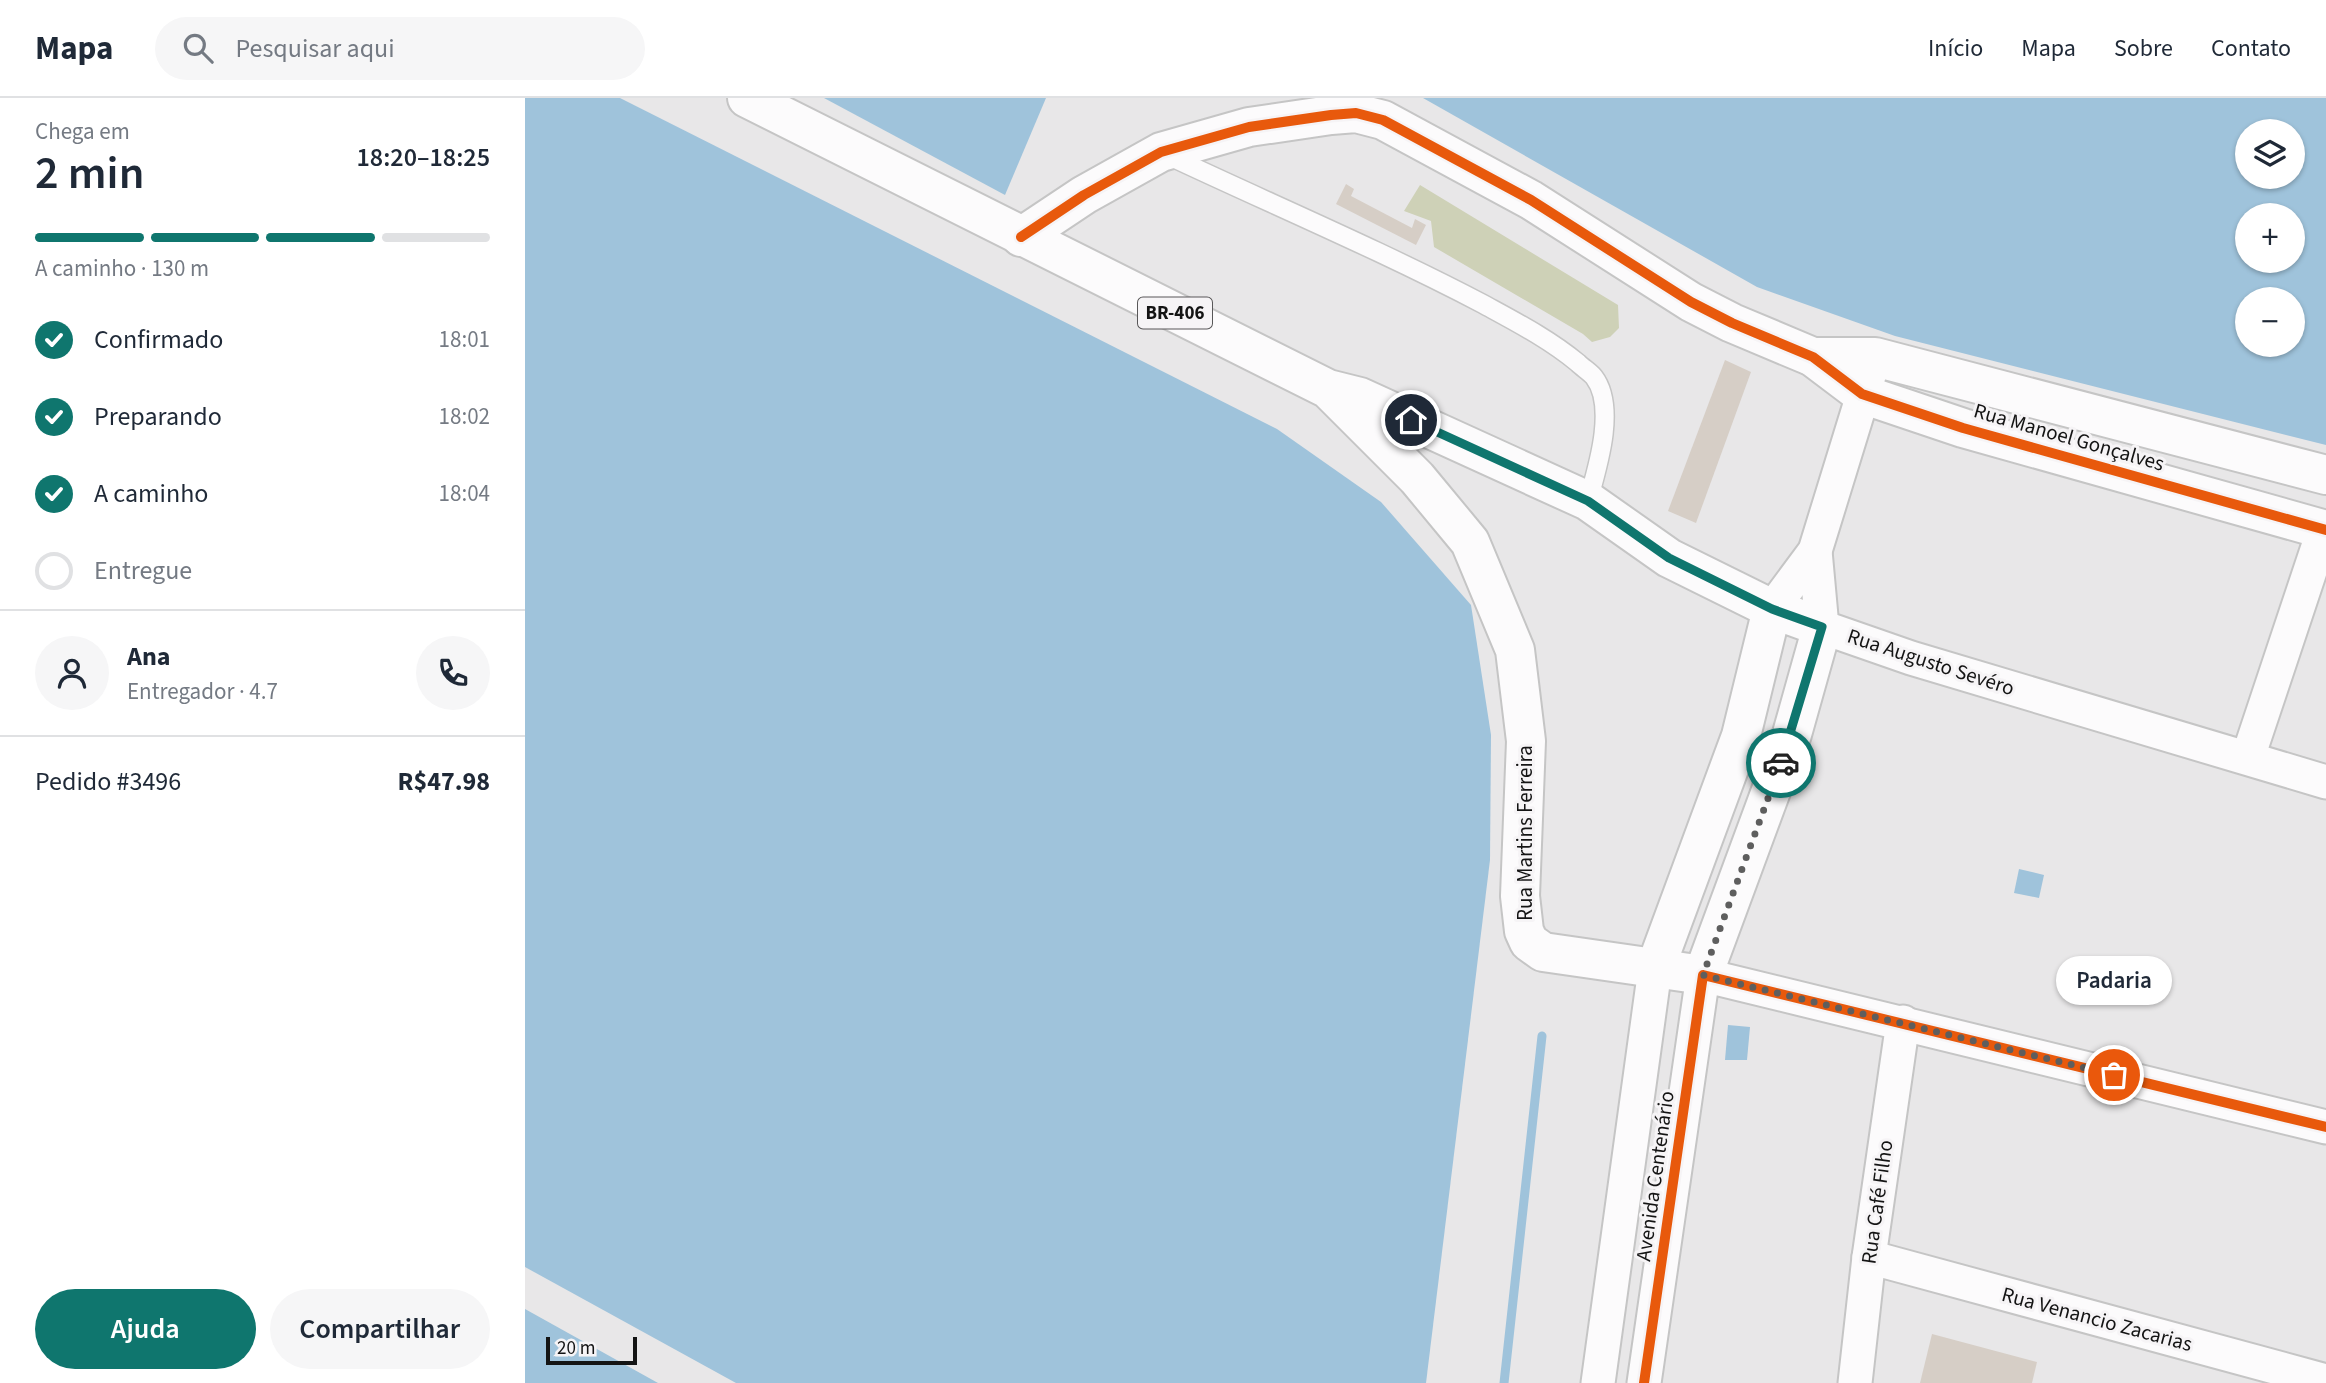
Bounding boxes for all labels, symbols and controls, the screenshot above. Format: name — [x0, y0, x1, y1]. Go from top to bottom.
search box — [155, 17, 645, 80]
text: Mapa — [35, 25, 113, 72]
icon: search — [179, 29, 217, 67]
text: Pesquisar aqui — [235, 30, 395, 67]
text: Início — [1928, 31, 1983, 66]
text: Mapa — [2021, 31, 2076, 66]
text: Sobre — [2114, 31, 2173, 66]
text: Contato — [2211, 31, 2291, 66]
text: Chega em — [35, 115, 130, 148]
map controls — [2235, 119, 2305, 357]
button: layers — [2235, 119, 2305, 189]
text: 18:20–18:25 — [357, 139, 490, 176]
text: 2 min — [35, 141, 144, 206]
button: + — [2235, 203, 2305, 273]
text: A caminho · 130 m — [35, 252, 209, 285]
button: − — [2235, 287, 2305, 357]
road number: BR-406 — [1138, 298, 1212, 328]
icon: check — [35, 321, 73, 359]
text: Confirmado — [94, 321, 223, 358]
text: 18:01 — [439, 323, 490, 356]
pin — [1381, 390, 1441, 450]
street label: Rua Manoel Gonçalves — [1970, 395, 2168, 479]
icon: check — [35, 398, 73, 436]
text: Preparando — [94, 398, 222, 435]
text: 18:02 — [439, 400, 490, 433]
icon: home — [1392, 401, 1430, 439]
icon: check — [35, 475, 73, 513]
text: A caminho — [94, 475, 208, 512]
text: 18:04 — [439, 477, 490, 510]
text: Entregue — [94, 552, 192, 589]
street label: Rua Augusto Sevéro — [1844, 621, 2018, 703]
button: person — [35, 636, 109, 710]
button: phone — [416, 636, 490, 710]
text: Ana — [127, 638, 170, 675]
text: Entregador · 4.7 — [127, 675, 278, 708]
courier — [1746, 728, 1816, 798]
icon: car — [1762, 744, 1800, 782]
street label: Rua Martins Ferreira — [1510, 745, 1540, 921]
text: Pedido #3496 — [35, 763, 181, 800]
text: R$47.98 — [398, 763, 490, 800]
callout: Padaria — [2056, 956, 2172, 1005]
text: Padaria — [2076, 964, 2152, 997]
pin — [2084, 1045, 2144, 1105]
icon: bag — [2095, 1056, 2133, 1094]
street label: Avenida Centenário — [1628, 1089, 1682, 1263]
street label: Rua Café Filho — [1853, 1138, 1901, 1266]
street label: Rua Venancio Zacarias — [1998, 1279, 2196, 1359]
button: Ajuda — [35, 1289, 256, 1369]
button: Compartilhar — [270, 1289, 490, 1369]
scale bar — [546, 1334, 637, 1366]
text: 20 m — [557, 1335, 595, 1362]

